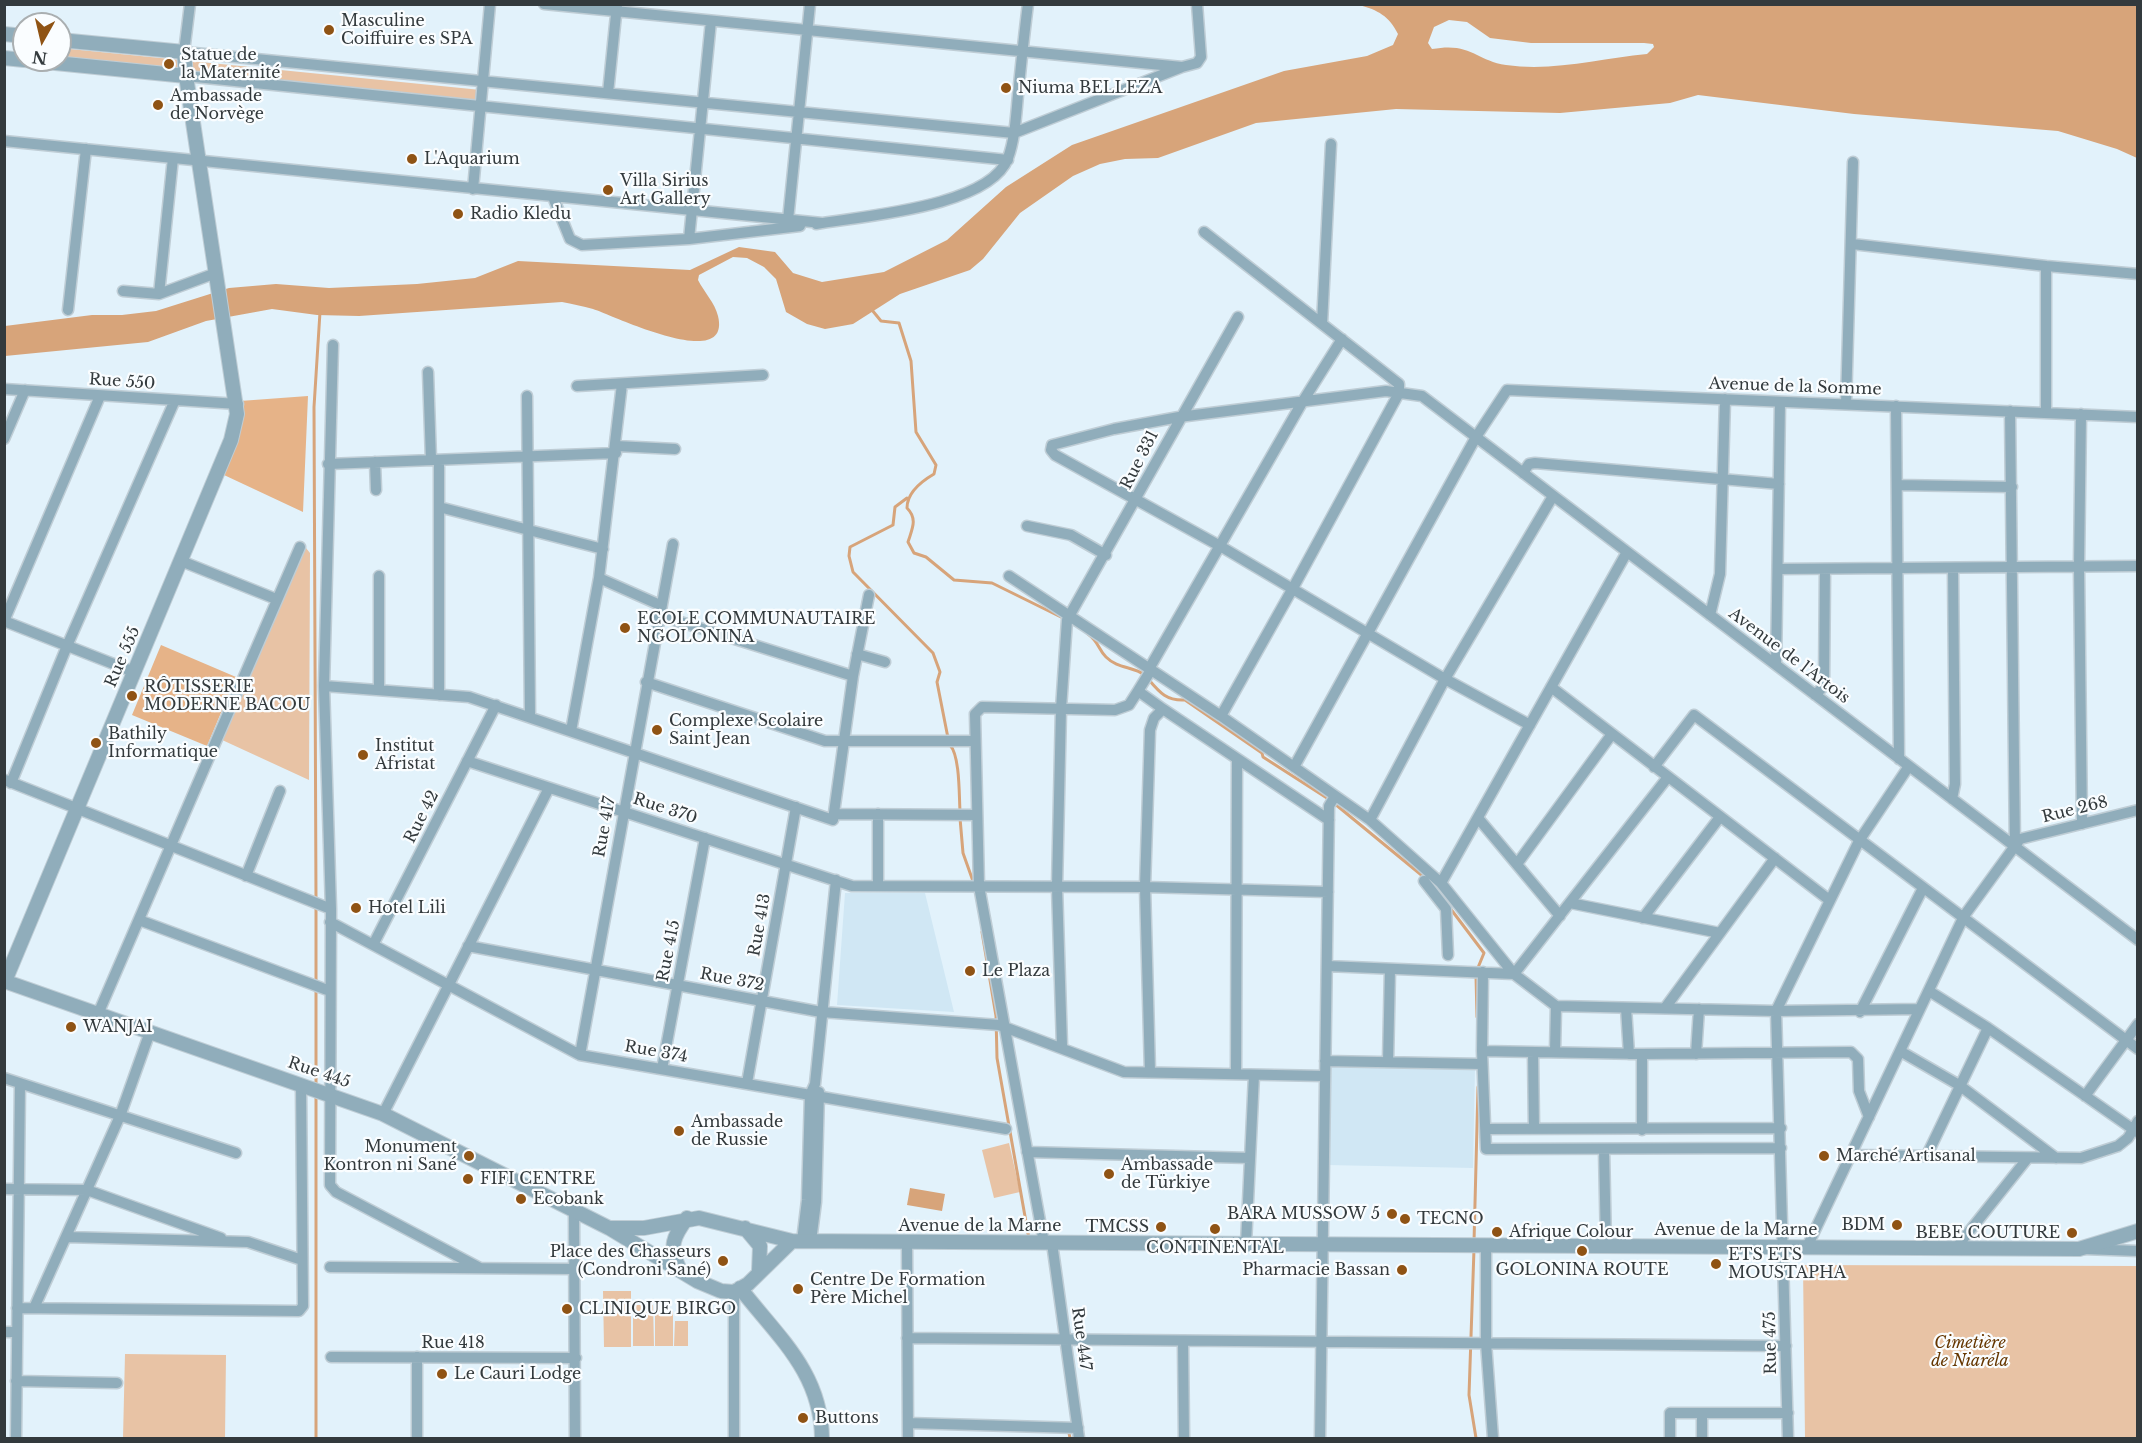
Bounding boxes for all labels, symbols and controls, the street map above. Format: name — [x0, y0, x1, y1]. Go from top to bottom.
place label: Masculine Coiffuire es SPA — [341, 11, 473, 49]
north arrow — [12, 12, 72, 72]
marker: Masculine Coiffuire es SPA — [322, 23, 336, 37]
place label: Statue de la Maternité — [181, 45, 281, 83]
text: N — [31, 47, 49, 69]
marker: Statue de la Maternité — [162, 57, 176, 71]
place label: Niuma BELLEZA — [1018, 78, 1162, 98]
marker: Niuma BELLEZA — [999, 81, 1013, 95]
place label: Ambassade de Norvège — [170, 86, 264, 124]
marker: Ambassade de Norvège — [151, 98, 165, 112]
place label: L'Aquarium — [424, 149, 520, 169]
marker: L'Aquarium — [405, 152, 419, 166]
place label: Villa Sirius Art Gallery — [620, 171, 711, 209]
marker: Villa Sirius Art Gallery — [601, 183, 615, 197]
place label: Radio Kledu — [470, 204, 571, 224]
marker: Radio Kledu — [451, 207, 465, 221]
street label: Rue 550 — [88, 370, 156, 394]
street label: Avenue de la Somme — [1708, 374, 1882, 400]
street label: Rue 331 — [1117, 427, 1163, 493]
street label: Avenue de l'Artois — [1725, 604, 1853, 708]
place label: ECOLE COMMUNAUTAIRE NGOLONINA — [637, 609, 875, 647]
marker: ECOLE COMMUNAUTAIRE NGOLONINA — [618, 621, 632, 635]
street label: Rue 555 — [102, 624, 144, 690]
place label: RÔTISSERIE MODERNE BACOU — [144, 677, 311, 715]
marker: RÔTISSERIE MODERNE BACOU — [125, 689, 139, 703]
place label: Complexe Scolaire Saint Jean — [669, 711, 823, 749]
marker: Complexe Scolaire Saint Jean — [650, 723, 664, 737]
place label: Bathily Informatique — [108, 724, 218, 762]
marker: Bathily Informatique — [89, 736, 103, 750]
place label: Institut Afristat — [375, 736, 435, 774]
marker: Institut Afristat — [356, 748, 370, 762]
street label: Rue 42 — [401, 788, 443, 846]
street label: Rue 370 — [630, 790, 700, 828]
street label: Rue 268 — [2040, 793, 2110, 827]
street label: Rue 417 — [590, 795, 620, 859]
street label: Rue 413 — [745, 892, 775, 958]
place label: Hotel Lili — [368, 898, 446, 918]
marker: Hotel Lili — [349, 901, 363, 915]
street label: Rue 415 — [654, 918, 684, 984]
place label: Le Plaza — [982, 961, 1050, 981]
street label: Rue 372 — [698, 964, 766, 996]
marker: Le Plaza — [963, 964, 977, 978]
place label: WANJAI — [83, 1017, 153, 1037]
marker: WANJAI — [64, 1020, 78, 1034]
street label: Rue 374 — [623, 1037, 689, 1067]
street label: Rue 445 — [285, 1053, 353, 1093]
place label: Ambassade de Russie — [691, 1112, 783, 1150]
marker: Ambassade de Russie — [672, 1124, 686, 1138]
place label: Monument Kontron ni Sané — [323, 1137, 457, 1175]
place label: Marché Artisanal — [1836, 1146, 1976, 1166]
marker: Monument Kontron ni Sané — [462, 1149, 476, 1163]
marker: Marché Artisanal — [1817, 1149, 1831, 1163]
place label: Ambassade de Türkiye — [1121, 1155, 1213, 1193]
marker: Ambassade de Türkiye — [1102, 1167, 1116, 1181]
place label: FIFI CENTRE — [480, 1169, 595, 1189]
marker: FIFI CENTRE — [461, 1172, 475, 1186]
place label: Ecobank — [533, 1189, 604, 1209]
marker: Ecobank — [514, 1192, 528, 1206]
place label: BARA MUSSOW 5 — [1227, 1204, 1380, 1224]
marker: BARA MUSSOW 5 — [1385, 1207, 1399, 1221]
place label: TECNO — [1417, 1209, 1484, 1229]
marker: TECNO — [1398, 1212, 1412, 1226]
place label: BDM — [1841, 1215, 1885, 1235]
street label: Avenue de la Marne — [899, 1216, 1061, 1236]
place label: TMCSS — [1085, 1217, 1149, 1237]
marker: BDM — [1890, 1218, 1904, 1232]
marker: TMCSS — [1154, 1220, 1168, 1234]
street label: Avenue de la Marne — [1655, 1220, 1817, 1240]
marker: CONTINENTAL — [1208, 1222, 1222, 1236]
place label: Afrique Colour — [1509, 1222, 1633, 1242]
place label: BEBE COUTURE — [1915, 1223, 2060, 1243]
marker: Afrique Colour — [1490, 1225, 1504, 1239]
marker: BEBE COUTURE — [2065, 1226, 2079, 1240]
place label: CONTINENTAL — [1146, 1238, 1284, 1258]
place label: Place des Chasseurs (Condroni Sané) — [550, 1242, 711, 1280]
marker: GOLONINA ROUTE — [1575, 1244, 1589, 1258]
place label: ETS ETS MOUSTAPHA — [1728, 1245, 1846, 1283]
marker: Place des Chasseurs (Condroni Sané) — [716, 1254, 730, 1268]
marker: ETS ETS MOUSTAPHA — [1709, 1257, 1723, 1271]
place label: Pharmacie Bassan — [1242, 1260, 1390, 1280]
place label: GOLONINA ROUTE — [1495, 1260, 1669, 1280]
marker: Pharmacie Bassan — [1395, 1263, 1409, 1277]
place label: Centre De Formation Père Michel — [810, 1270, 985, 1308]
marker: Centre De Formation Père Michel — [791, 1282, 805, 1296]
place label: CLINIQUE BIRGO — [579, 1299, 736, 1319]
marker: CLINIQUE BIRGO — [560, 1302, 574, 1316]
street label: Rue 447 — [1067, 1306, 1095, 1372]
street label: Rue 475 — [1761, 1311, 1781, 1375]
street label: Rue 418 — [421, 1333, 485, 1353]
park label: Cimetière de Niaréla — [1931, 1333, 2009, 1371]
place label: Le Cauri Lodge — [454, 1364, 581, 1384]
marker: Le Cauri Lodge — [435, 1367, 449, 1381]
place label: Buttons — [815, 1408, 879, 1428]
marker: Buttons — [796, 1411, 810, 1425]

